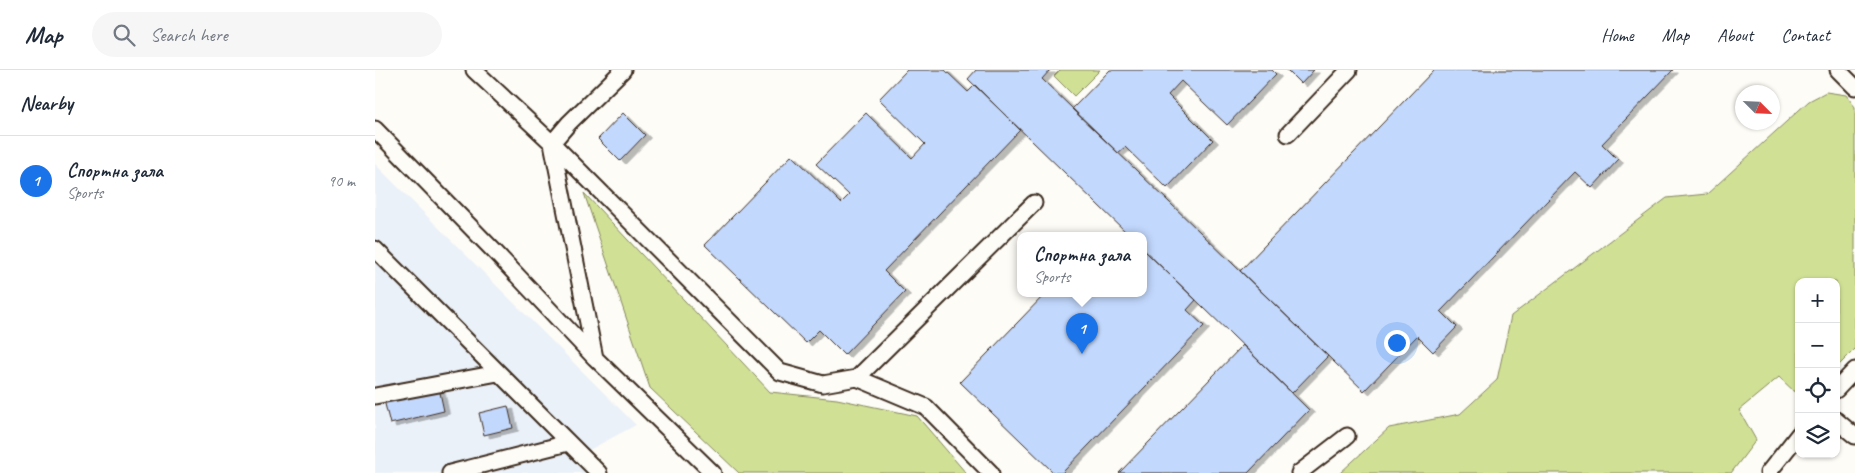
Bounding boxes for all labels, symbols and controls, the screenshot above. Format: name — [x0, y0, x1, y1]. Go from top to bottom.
search box — [92, 12, 442, 57]
text: Map — [25, 20, 62, 50]
icon: search — [110, 21, 138, 49]
text: Search here — [150, 23, 228, 47]
text: Home — [1601, 24, 1634, 46]
text: Map — [1662, 24, 1689, 46]
text: About — [1717, 24, 1753, 46]
text: Contact — [1781, 24, 1830, 46]
north arrow — [1735, 85, 1780, 130]
text: Nearby — [20, 90, 73, 116]
text: Спортна зала — [67, 159, 163, 183]
text: 1 — [32, 171, 40, 191]
text: 90 m — [328, 171, 355, 191]
text: Sports — [67, 183, 103, 203]
popup — [1017, 232, 1147, 297]
text: Спортна зала — [1034, 243, 1130, 267]
text: Sports — [1034, 267, 1070, 287]
map controls — [1795, 278, 1840, 458]
button: + — [1795, 278, 1840, 323]
pin: 1 — [1066, 313, 1098, 354]
button: − — [1795, 323, 1840, 368]
your location — [1384, 330, 1410, 356]
button: locate — [1795, 368, 1840, 413]
button: layers — [1795, 413, 1840, 458]

